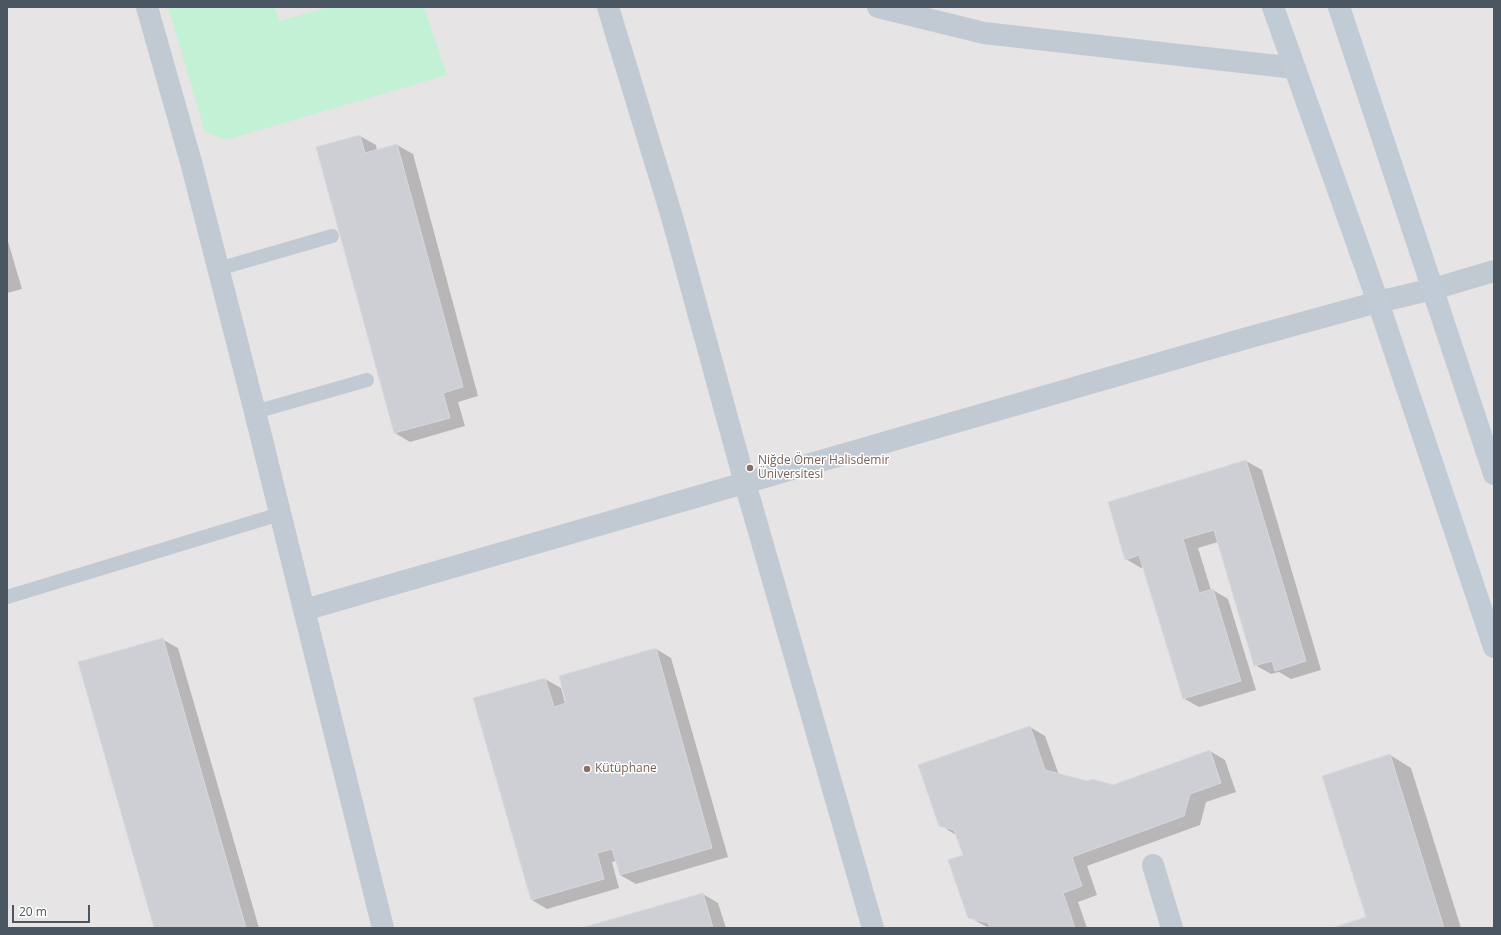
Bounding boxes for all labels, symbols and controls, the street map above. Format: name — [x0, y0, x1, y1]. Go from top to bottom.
place label: Niğde Ömer Halisdemir Üniversitesi — [758, 454, 889, 482]
marker: Niğde Ömer Halisdemir Üniversitesi — [745, 463, 755, 473]
place label: Kütüphane — [595, 762, 657, 776]
marker: Kütüphane — [582, 764, 592, 774]
scale bar — [14, 897, 92, 923]
text: 20 m — [19, 903, 47, 920]

